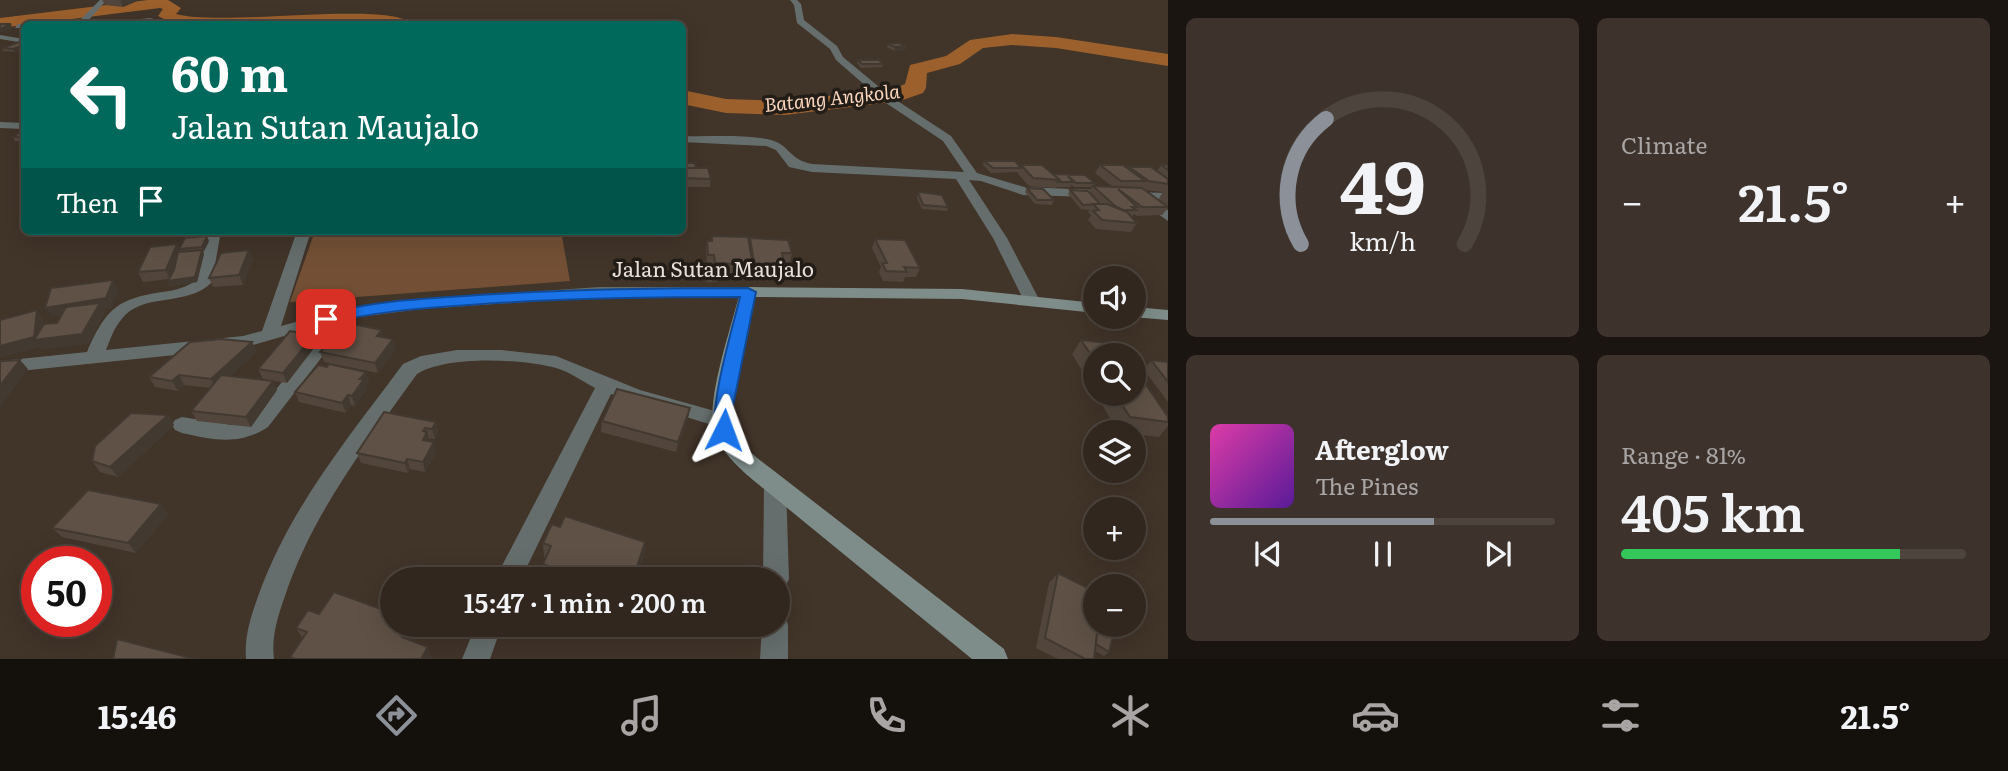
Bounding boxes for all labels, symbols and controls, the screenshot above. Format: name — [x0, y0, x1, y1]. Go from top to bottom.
text: 60 m — [171, 34, 288, 107]
icon: left — [56, 49, 147, 140]
water label: Batang Angkola — [763, 76, 901, 118]
text: Jalan Sutan Maujalo — [171, 101, 479, 149]
text: Climate — [1621, 127, 1707, 161]
text: 49 — [1340, 128, 1425, 236]
text: 21.5° — [1738, 161, 1849, 238]
text: − — [1621, 171, 1643, 228]
text: + — [1944, 171, 1966, 228]
text: Then — [56, 182, 118, 221]
icon: arrive — [132, 182, 170, 220]
text: km/h — [1349, 221, 1416, 258]
street label: Jalan Sutan Maujalo — [612, 252, 814, 283]
map controls — [1083, 266, 1146, 637]
button: sound — [1083, 266, 1146, 329]
pin — [296, 289, 356, 349]
icon: arrive — [307, 300, 345, 338]
button: search — [1083, 343, 1146, 406]
position arrow — [687, 393, 761, 467]
button: layers — [1083, 420, 1146, 483]
text: Afterglow — [1315, 429, 1449, 468]
text: Range · 81% — [1621, 437, 1746, 471]
text: The Pines — [1315, 468, 1418, 502]
text: 405 km — [1621, 471, 1805, 548]
button: + — [1083, 497, 1146, 560]
icon: previous — [1249, 535, 1287, 573]
icon: pause — [1364, 535, 1402, 573]
icon: next — [1479, 535, 1517, 573]
speed limit sign: 50 — [21, 546, 112, 637]
button: − — [1083, 574, 1146, 637]
text: 15:47 · 1 min · 200 m — [464, 582, 706, 621]
text: 15:46 — [98, 691, 176, 739]
icon: directions — [372, 691, 421, 740]
icon: music — [617, 691, 666, 740]
icon: phone — [862, 691, 911, 740]
icon: climate — [1106, 691, 1155, 740]
icon: car — [1351, 691, 1400, 740]
icon: filters — [1596, 691, 1645, 740]
text: 21.5° — [1841, 691, 1910, 739]

